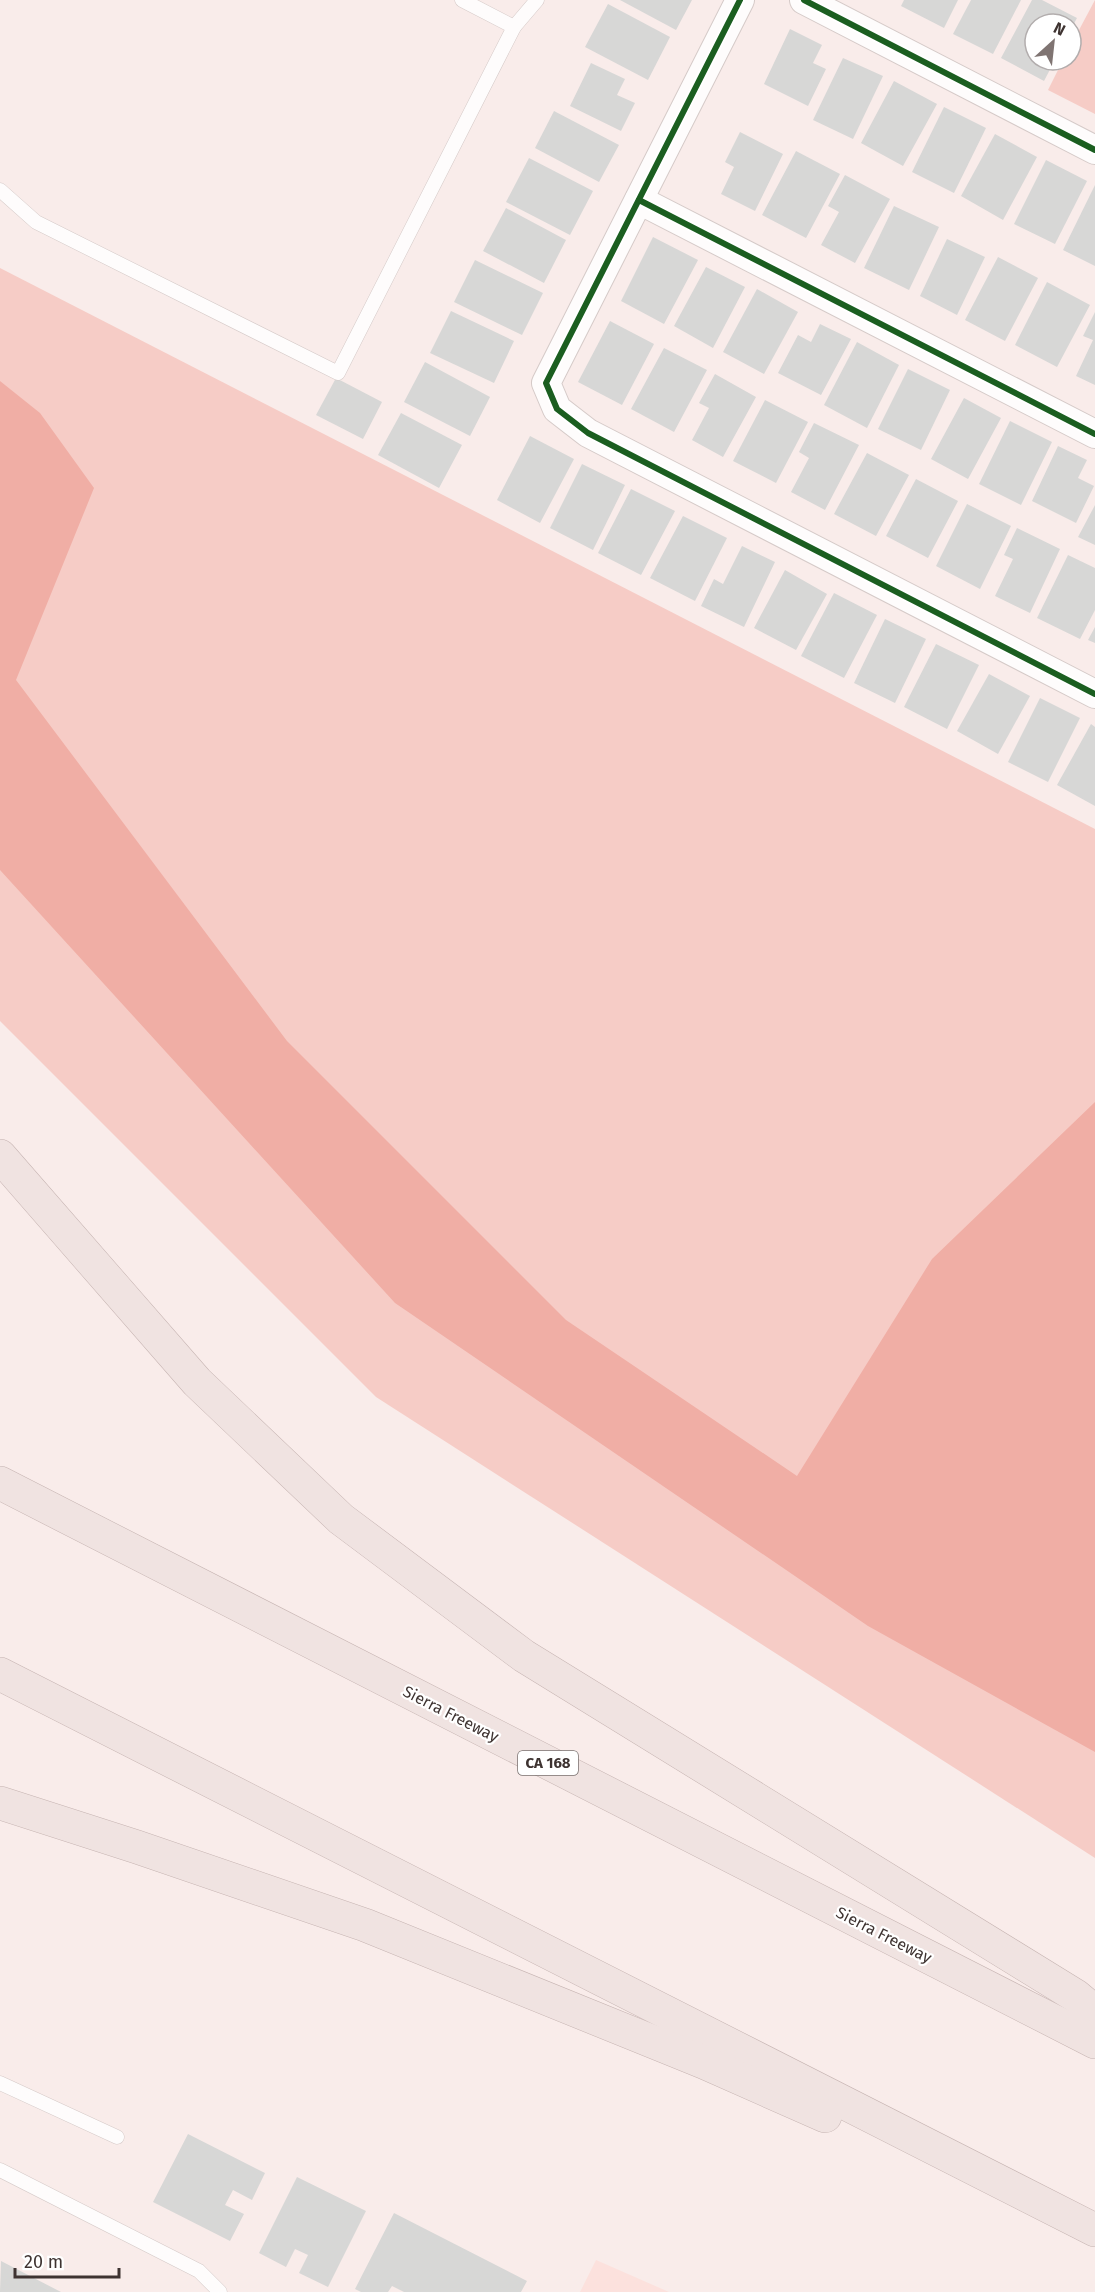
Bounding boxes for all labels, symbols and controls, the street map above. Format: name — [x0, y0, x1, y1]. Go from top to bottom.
north arrow — [1023, 12, 1083, 72]
text: N — [1051, 18, 1069, 40]
street label: Sierra Freeway — [400, 1682, 502, 1746]
road number: CA 168 — [518, 1751, 578, 1775]
street label: Sierra Freeway — [833, 1903, 935, 1967]
scale bar — [15, 2241, 118, 2279]
text: 20 m — [24, 2251, 63, 2273]

